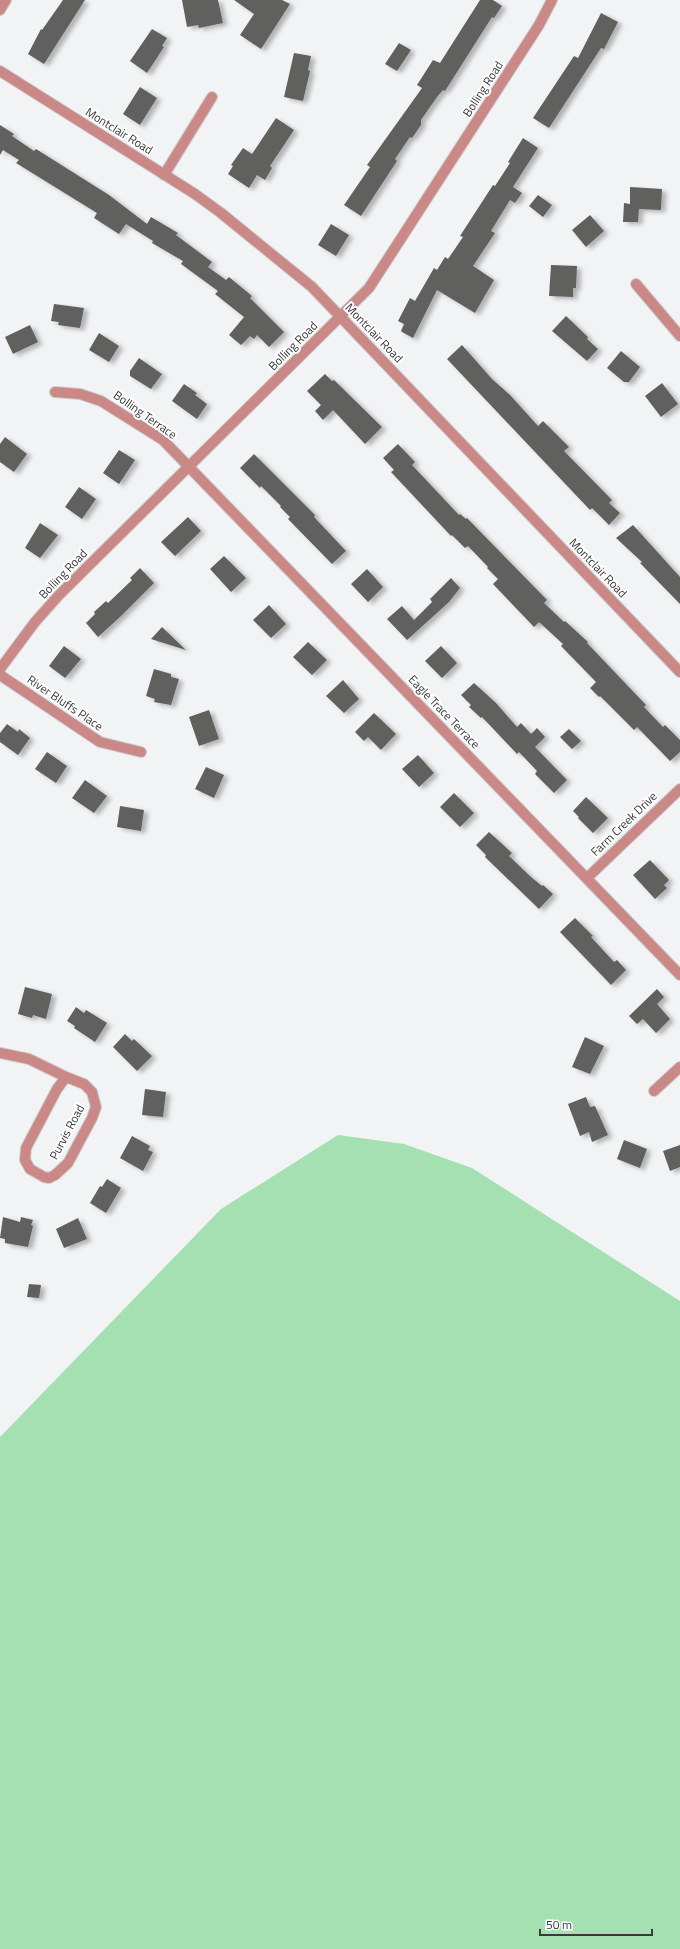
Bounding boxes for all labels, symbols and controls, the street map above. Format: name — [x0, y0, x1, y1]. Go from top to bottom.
street label: Bolling Road — [457, 57, 508, 120]
street label: Montclair Road — [82, 102, 157, 159]
street label: Montclair Road — [341, 299, 408, 367]
street label: Bolling Road — [264, 317, 322, 375]
street label: Bolling Terrace — [110, 386, 181, 444]
street label: Montclair Road — [565, 534, 632, 602]
street label: Bolling Road — [34, 544, 91, 603]
street label: River Bluffs Place — [23, 670, 107, 735]
street label: Eagle Trace Terrace — [404, 670, 485, 753]
street label: Farm Creek Drive — [586, 787, 661, 860]
street label: Purvis Road — [44, 1101, 89, 1163]
scale bar — [540, 1911, 652, 1937]
text: 50 m — [546, 1915, 572, 1934]

